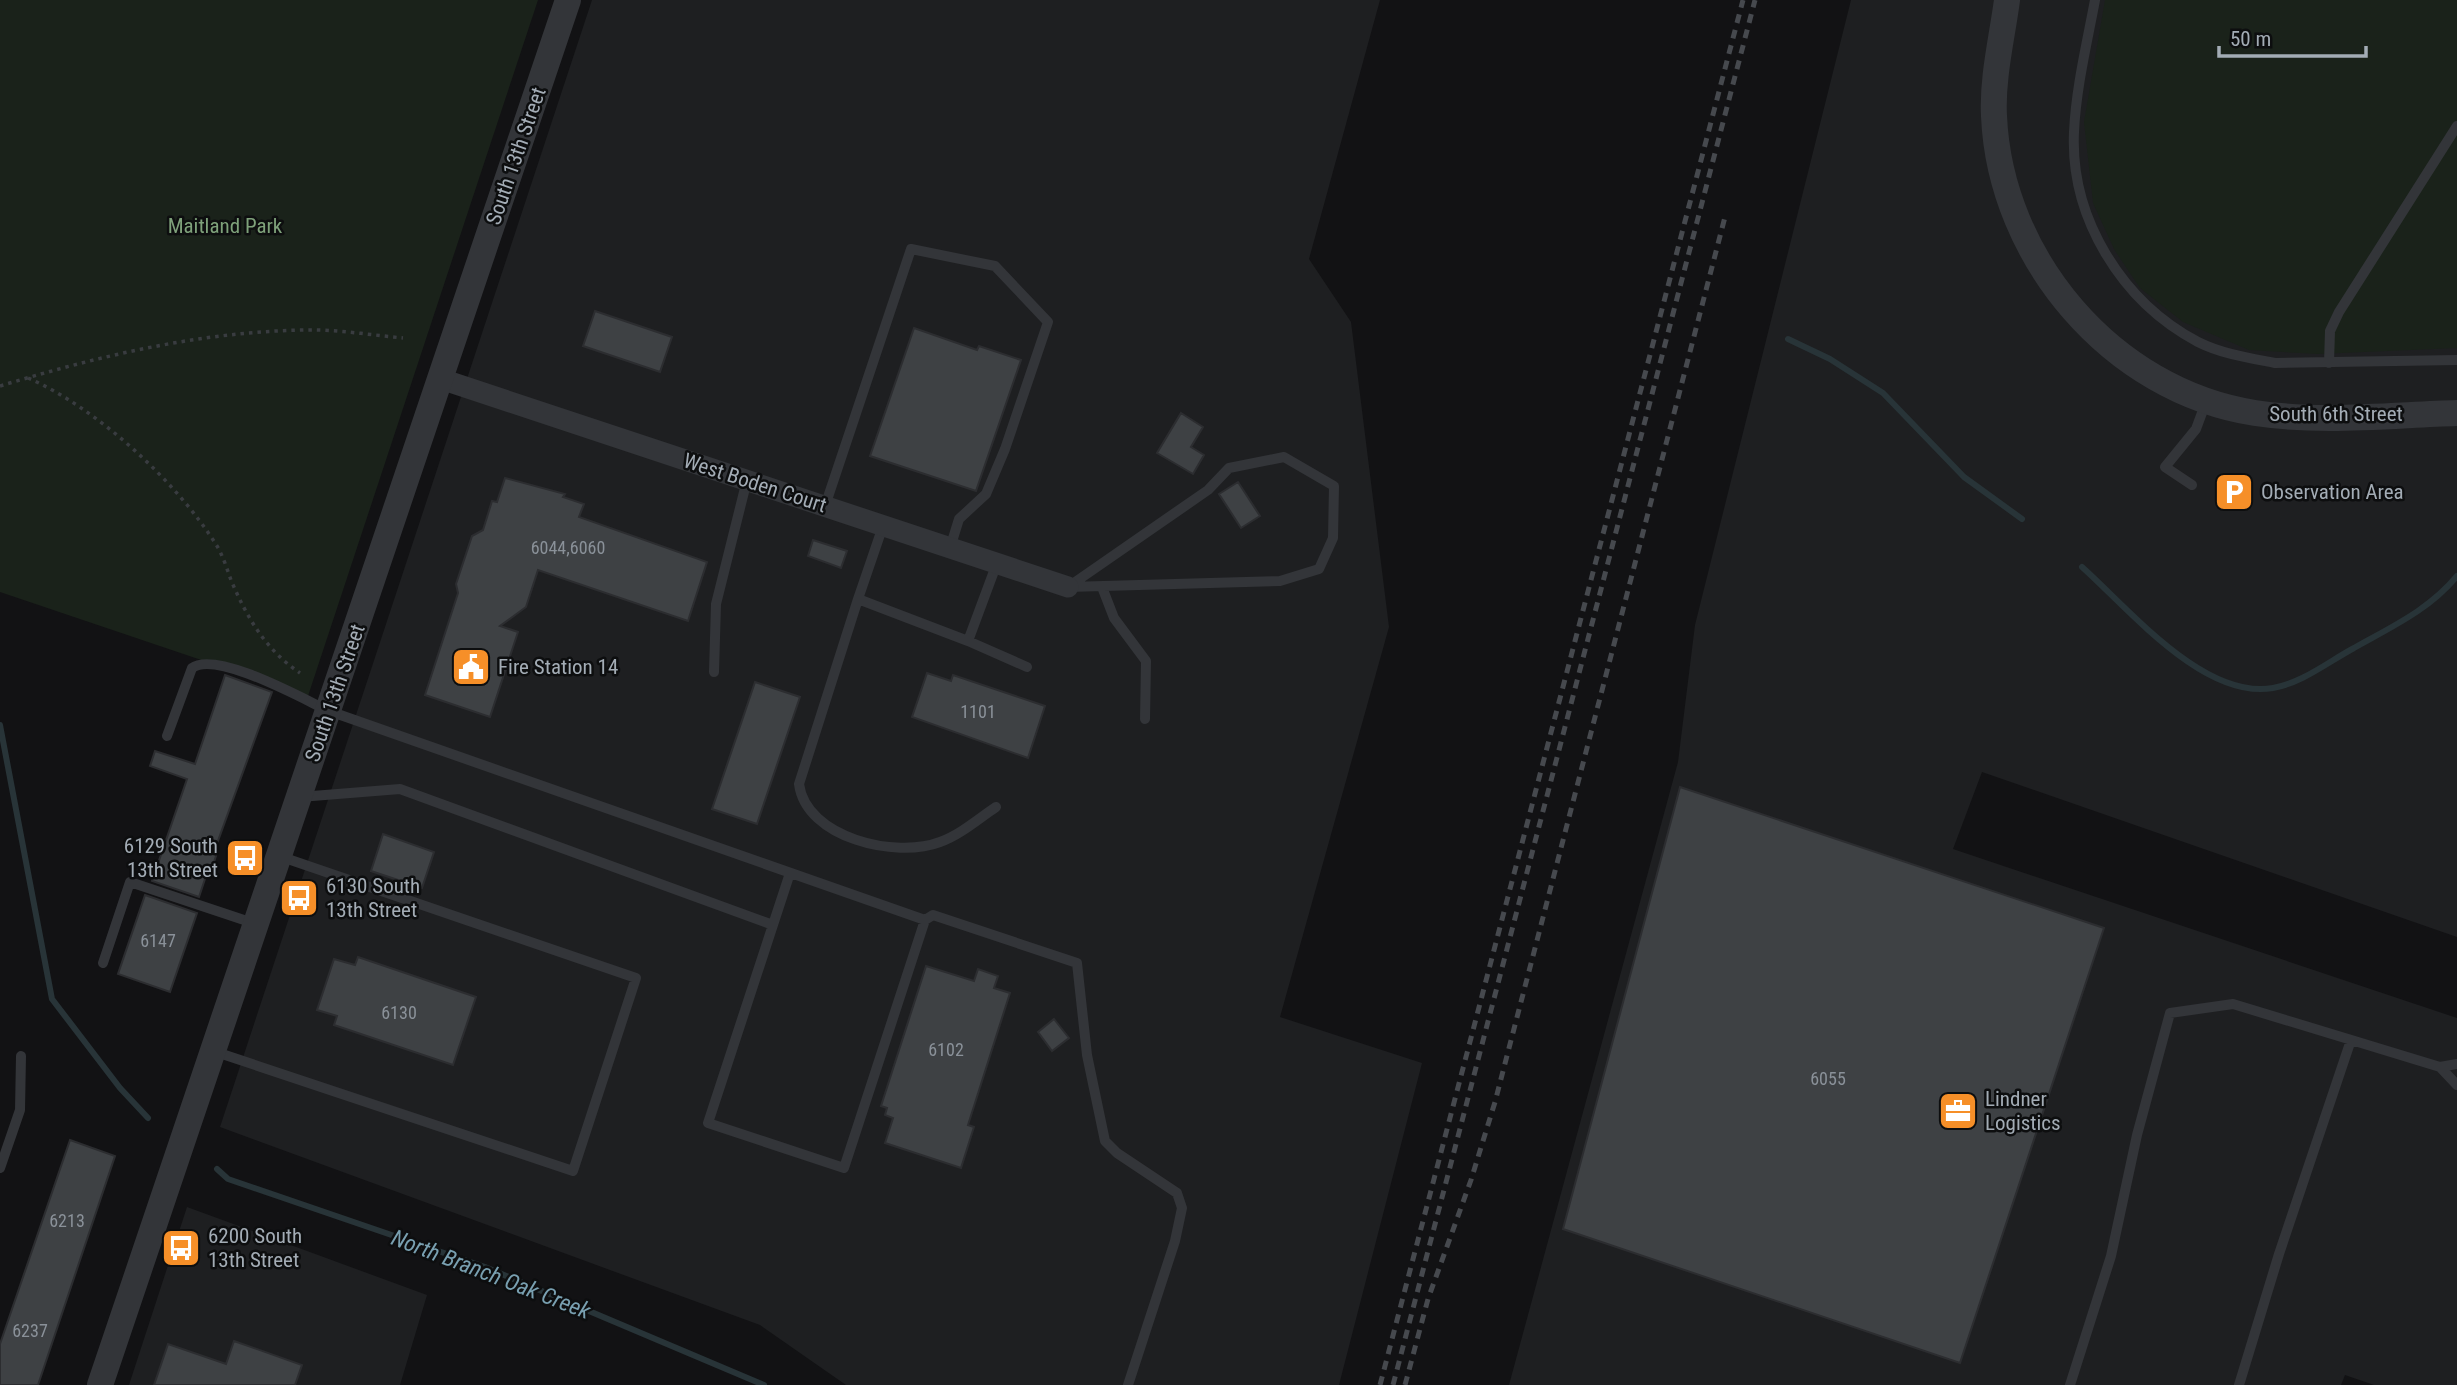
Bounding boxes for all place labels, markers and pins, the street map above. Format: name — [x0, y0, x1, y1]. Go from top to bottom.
parking icon: Observation Area — [2213, 471, 2255, 513]
place label: Observation Area — [2261, 480, 2404, 504]
public building icon: Fire Station 14 — [450, 646, 492, 688]
place label: Fire Station 14 — [498, 655, 618, 679]
place label: 6129 South 13th Street — [124, 834, 218, 882]
bus stop icon: 6129 South 13th Street — [224, 837, 266, 879]
place label: 6130 South 13th Street — [326, 874, 420, 922]
bus stop icon: 6130 South 13th Street — [278, 877, 320, 919]
place label: Lindner Logistics — [1985, 1087, 2061, 1135]
office icon: Lindner Logistics — [1937, 1090, 1979, 1132]
place label: 6200 South 13th Street — [208, 1224, 302, 1272]
bus stop icon: 6200 South 13th Street — [160, 1227, 202, 1269]

